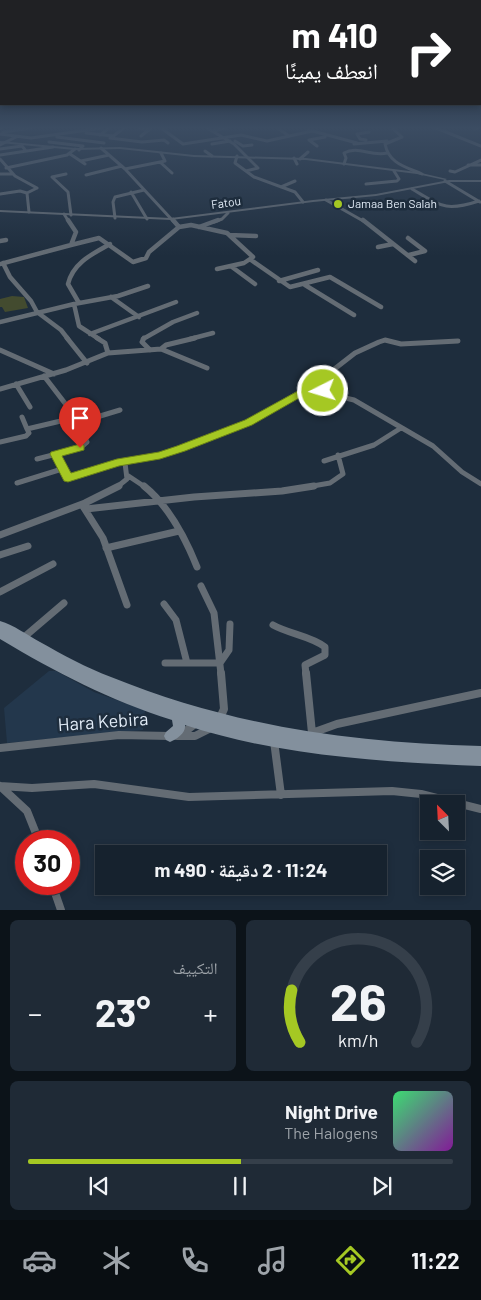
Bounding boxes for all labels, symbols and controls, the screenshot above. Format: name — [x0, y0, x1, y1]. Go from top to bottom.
text: 410 m — [292, 13, 378, 55]
icon: right — [396, 20, 461, 85]
text: انعطف يمينًا — [285, 57, 378, 83]
street label: Fatou — [210, 193, 242, 211]
place label: Jamaa Ben Salah — [348, 196, 437, 210]
marker: Jamaa Ben Salah — [332, 198, 344, 210]
position arrow — [296, 364, 348, 416]
pin — [59, 397, 101, 448]
icon: arrive — [66, 404, 94, 432]
street label: Hara Kebira — [57, 707, 149, 735]
north arrow — [420, 795, 465, 840]
map controls — [420, 795, 465, 895]
speed limit sign: 30 — [15, 830, 80, 895]
button: layers — [420, 850, 465, 895]
text: 11:24 · 2 دقيقة · 490 m — [154, 858, 328, 881]
text: التكييف — [173, 958, 218, 977]
text: 26 — [330, 969, 387, 1031]
text: 23° — [95, 989, 151, 1035]
text: − — [28, 996, 42, 1030]
text: + — [203, 996, 218, 1030]
text: km/h — [338, 1029, 378, 1051]
text: Night Drive — [285, 1100, 378, 1123]
text: The Halogens — [284, 1123, 378, 1142]
icon: previous — [85, 1172, 113, 1200]
icon: pause — [226, 1172, 254, 1200]
icon: next — [368, 1172, 396, 1200]
icon: car — [22, 1243, 57, 1278]
icon: climate — [99, 1243, 134, 1278]
icon: phone — [177, 1243, 212, 1278]
icon: music — [255, 1243, 290, 1278]
icon: directions — [333, 1243, 368, 1278]
text: 11:22 — [411, 1247, 460, 1273]

